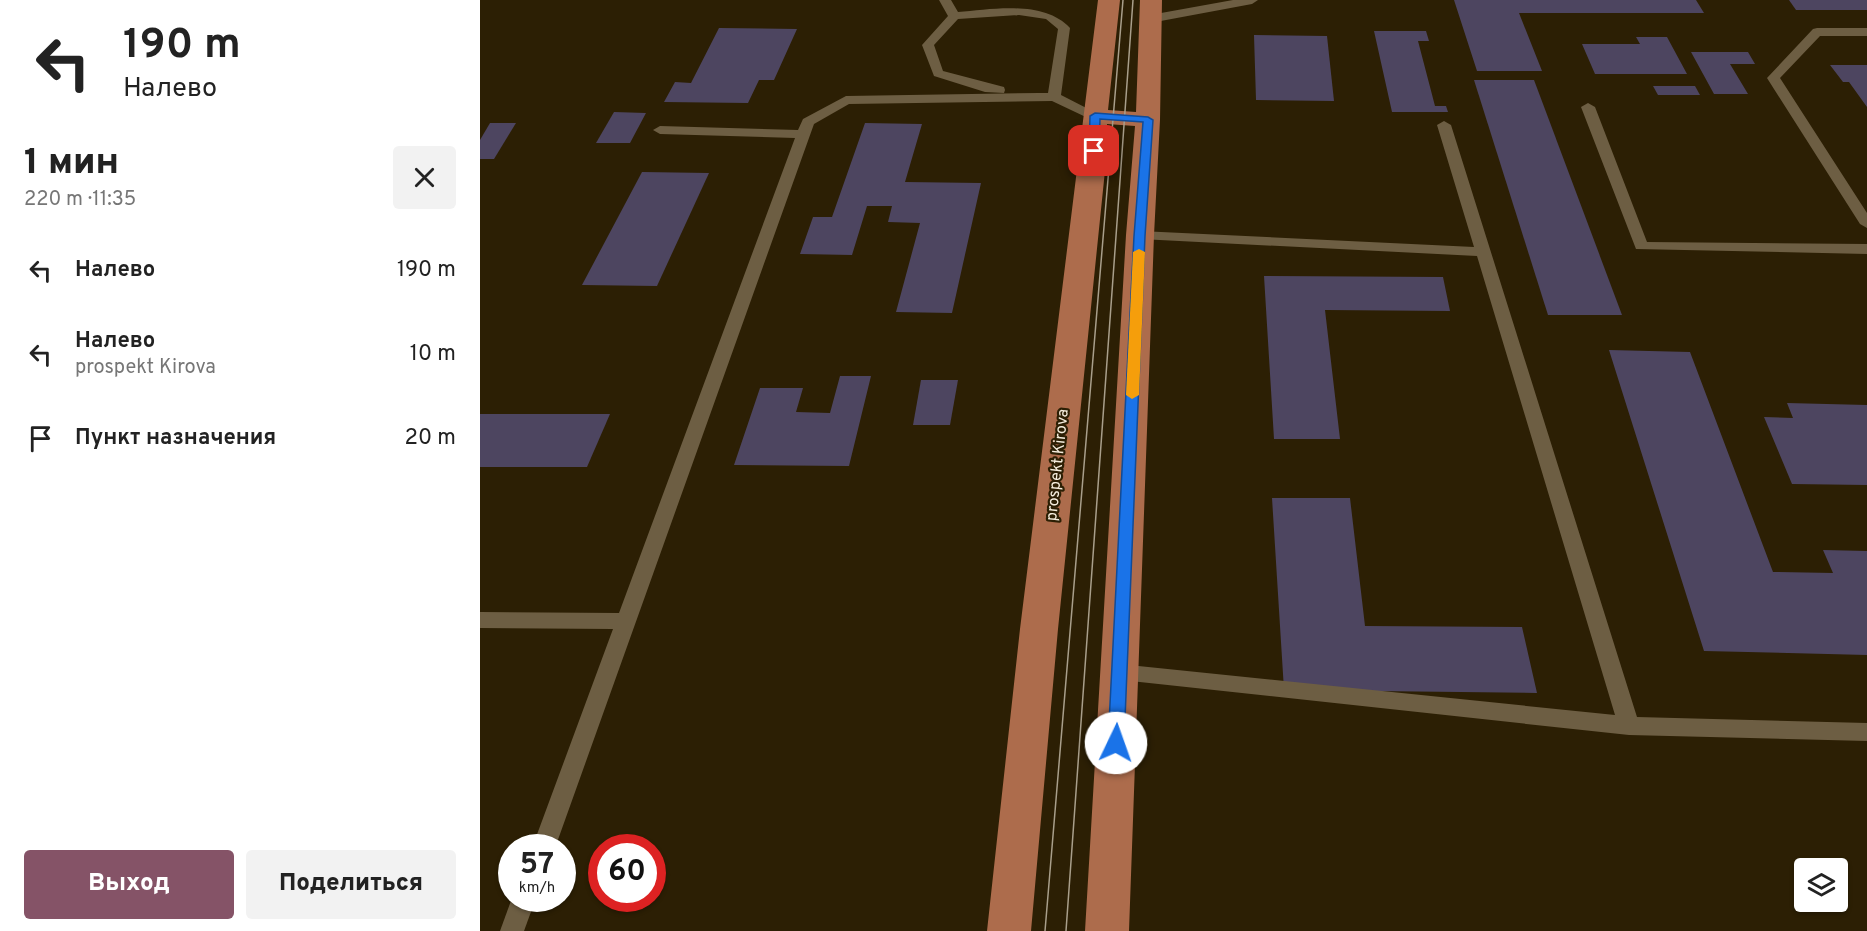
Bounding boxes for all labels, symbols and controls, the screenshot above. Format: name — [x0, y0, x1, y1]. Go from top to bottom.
text: 190 m — [123, 20, 241, 73]
icon: left — [24, 24, 102, 102]
text: Налево — [123, 72, 217, 106]
pin — [1068, 125, 1119, 176]
icon: arrive — [1077, 134, 1110, 167]
text: 1 мин — [24, 141, 119, 187]
button: close — [393, 146, 456, 209]
text: 220 m · 11:35 — [24, 187, 136, 213]
icon: left — [24, 254, 57, 287]
text: Налево — [75, 257, 155, 284]
text: 190 m — [397, 257, 456, 284]
text: Налево — [75, 328, 155, 355]
icon: left — [24, 338, 57, 371]
text: 10 m — [410, 341, 456, 368]
text: prospekt Kirova — [75, 355, 216, 381]
street label: prospekt Kirova — [1042, 408, 1074, 522]
icon: arrive — [24, 422, 57, 455]
text: Пункт назначения — [75, 425, 276, 452]
text: 20 m — [405, 425, 456, 452]
position arrow — [1084, 711, 1148, 775]
speed limit sign: 60 — [588, 834, 666, 912]
text: 57 — [520, 847, 554, 884]
button: Выход — [24, 850, 234, 919]
button: Поделиться — [246, 850, 456, 919]
map controls — [1794, 858, 1848, 912]
button: layers — [1794, 858, 1848, 912]
text: km/h — [519, 879, 555, 898]

